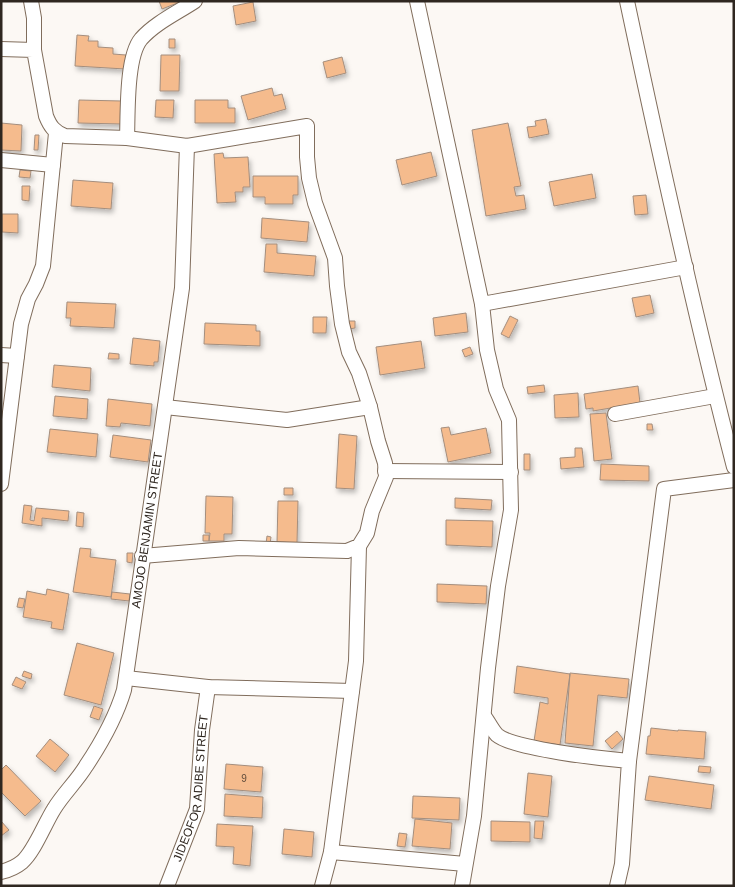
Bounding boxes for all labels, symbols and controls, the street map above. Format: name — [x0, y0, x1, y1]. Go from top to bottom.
street label: AMOJO BENJAMIN STREET — [129, 451, 165, 609]
street label: JIDEOFOR ADIBE STREET — [170, 713, 211, 863]
house number: 9 — [241, 773, 247, 784]

